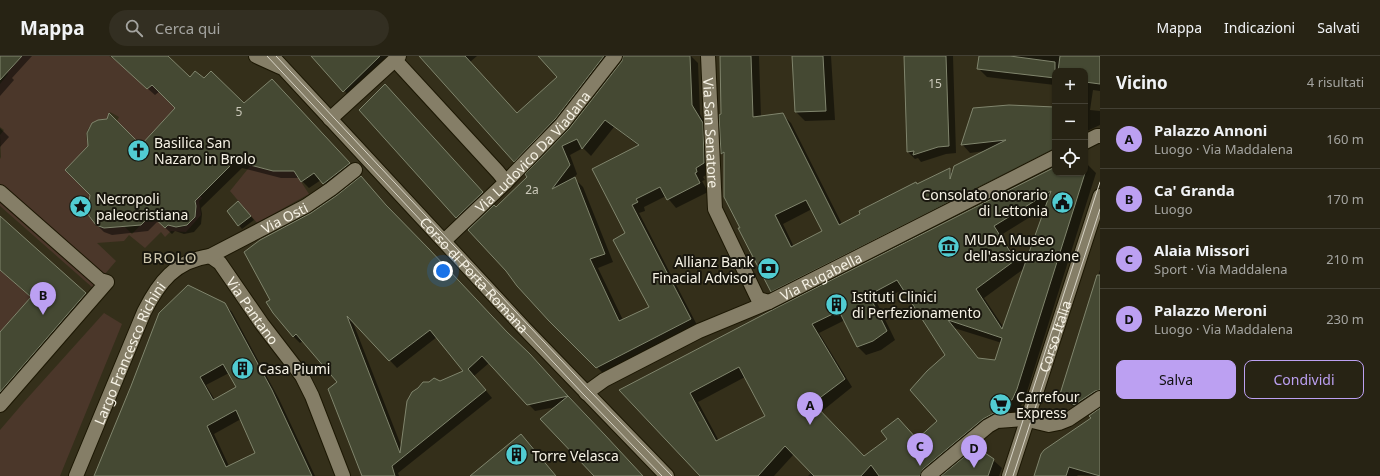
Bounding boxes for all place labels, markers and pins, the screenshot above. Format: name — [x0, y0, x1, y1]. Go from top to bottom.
place label: Basilica San Nazaro in Brolo — [154, 133, 256, 168]
church icon: Basilica San Nazaro in Brolo — [126, 137, 152, 163]
place label: Consolato onorario di Lettonia — [921, 185, 1048, 220]
place label: Necropoli paleocristiana — [96, 189, 188, 224]
public building icon: Consolato onorario di Lettonia — [1050, 189, 1076, 215]
place icon: Necropoli paleocristiana — [67, 193, 93, 219]
place label: MUDA Museo dell'assicurazione — [964, 230, 1079, 265]
museum icon: MUDA Museo dell'assicurazione — [935, 234, 961, 260]
place label: Allianz Bank Finacial Advisor — [652, 252, 755, 287]
bank icon: Allianz Bank Finacial Advisor — [756, 256, 782, 282]
pin: B — [30, 282, 56, 315]
place label: Istituti Clinici di Perfezionamento — [852, 287, 981, 322]
building icon: Istituti Clinici di Perfezionamento — [824, 291, 850, 317]
building icon: Casa Piumi — [229, 355, 255, 381]
place label: Casa Piumi — [258, 359, 330, 378]
place label: Carrefour Express — [1016, 387, 1080, 422]
supermarket icon: Carrefour Express — [987, 391, 1013, 417]
pin: A — [797, 392, 823, 425]
pin: C — [907, 433, 933, 466]
pin: D — [961, 435, 987, 468]
building icon: Torre Velasca — [504, 442, 530, 468]
place label: Torre Velasca — [532, 446, 619, 465]

